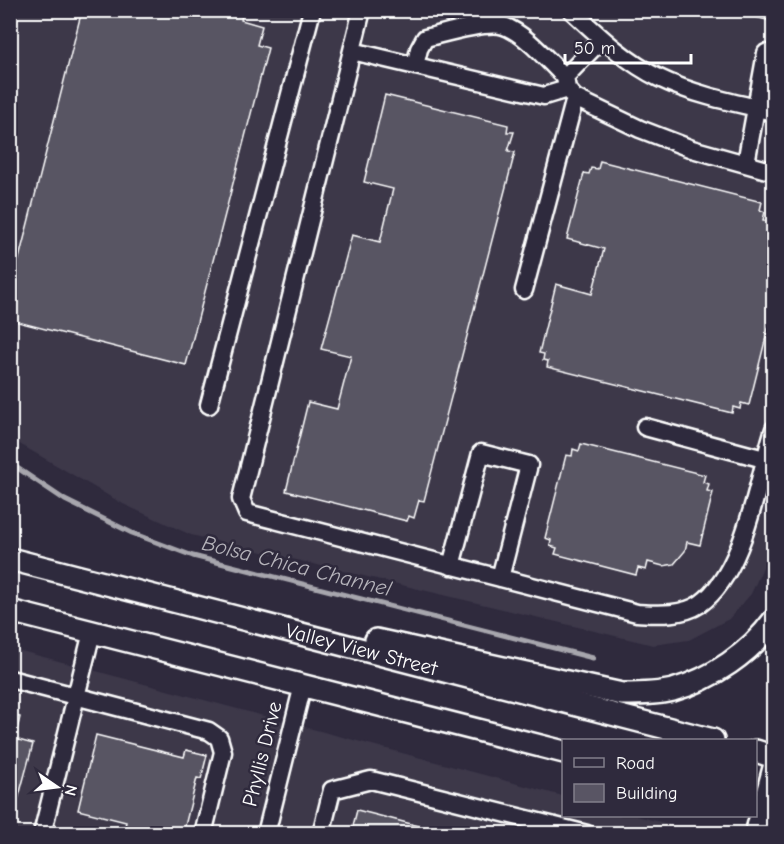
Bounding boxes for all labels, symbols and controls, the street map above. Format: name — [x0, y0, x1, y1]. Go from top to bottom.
scale bar — [565, 27, 691, 65]
text: 50 m — [574, 38, 616, 59]
water label: Bolsa Chica Channel — [199, 530, 395, 602]
street label: Valley View Street — [283, 618, 441, 681]
street label: Phyllis Drive — [237, 699, 287, 809]
legend — [562, 739, 757, 817]
text: Road — [616, 753, 655, 774]
north arrow — [27, 757, 87, 817]
text: N — [61, 783, 81, 798]
text: Building — [616, 783, 678, 804]

